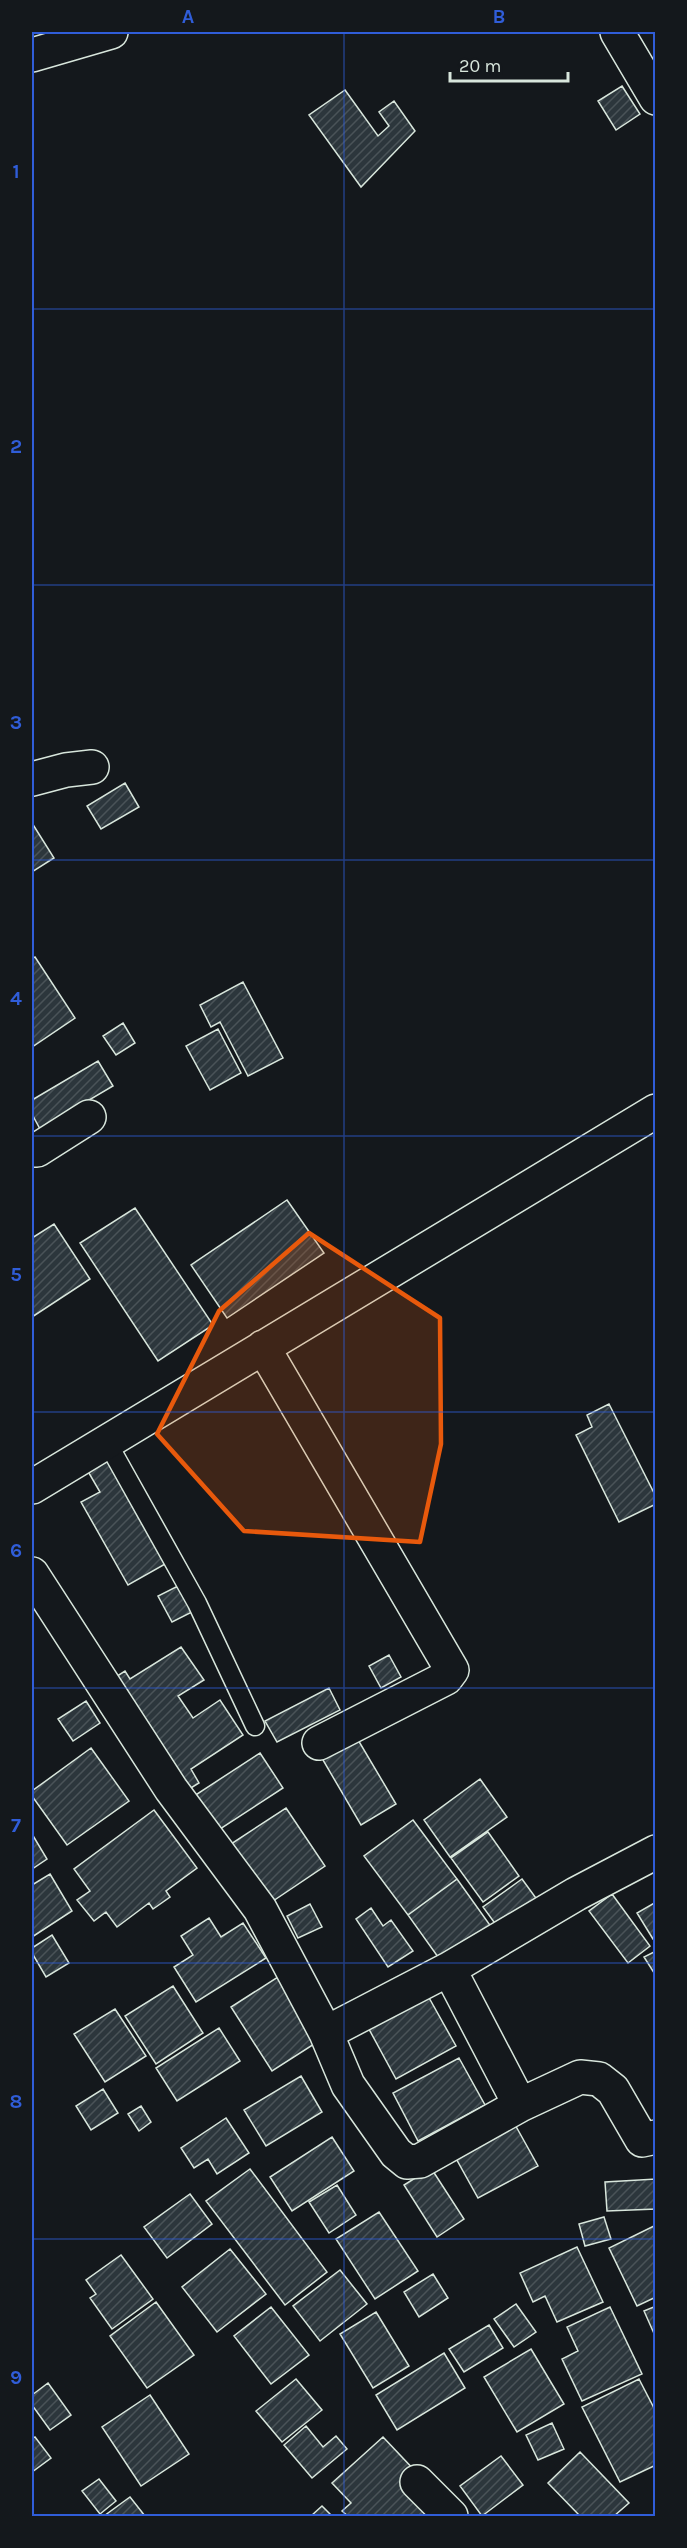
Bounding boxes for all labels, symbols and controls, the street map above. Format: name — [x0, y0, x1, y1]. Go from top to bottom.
text: A — [182, 5, 195, 28]
text: B — [493, 5, 505, 28]
scale bar — [450, 45, 568, 83]
text: 20 m — [459, 55, 501, 77]
text: 1 — [12, 160, 20, 183]
text: 2 — [10, 435, 22, 458]
text: 3 — [10, 711, 22, 734]
text: 4 — [10, 987, 22, 1010]
text: 5 — [10, 1263, 22, 1286]
text: 6 — [10, 1539, 22, 1562]
text: 7 — [11, 1814, 21, 1837]
text: 8 — [10, 2090, 22, 2113]
text: 9 — [10, 2366, 22, 2389]

